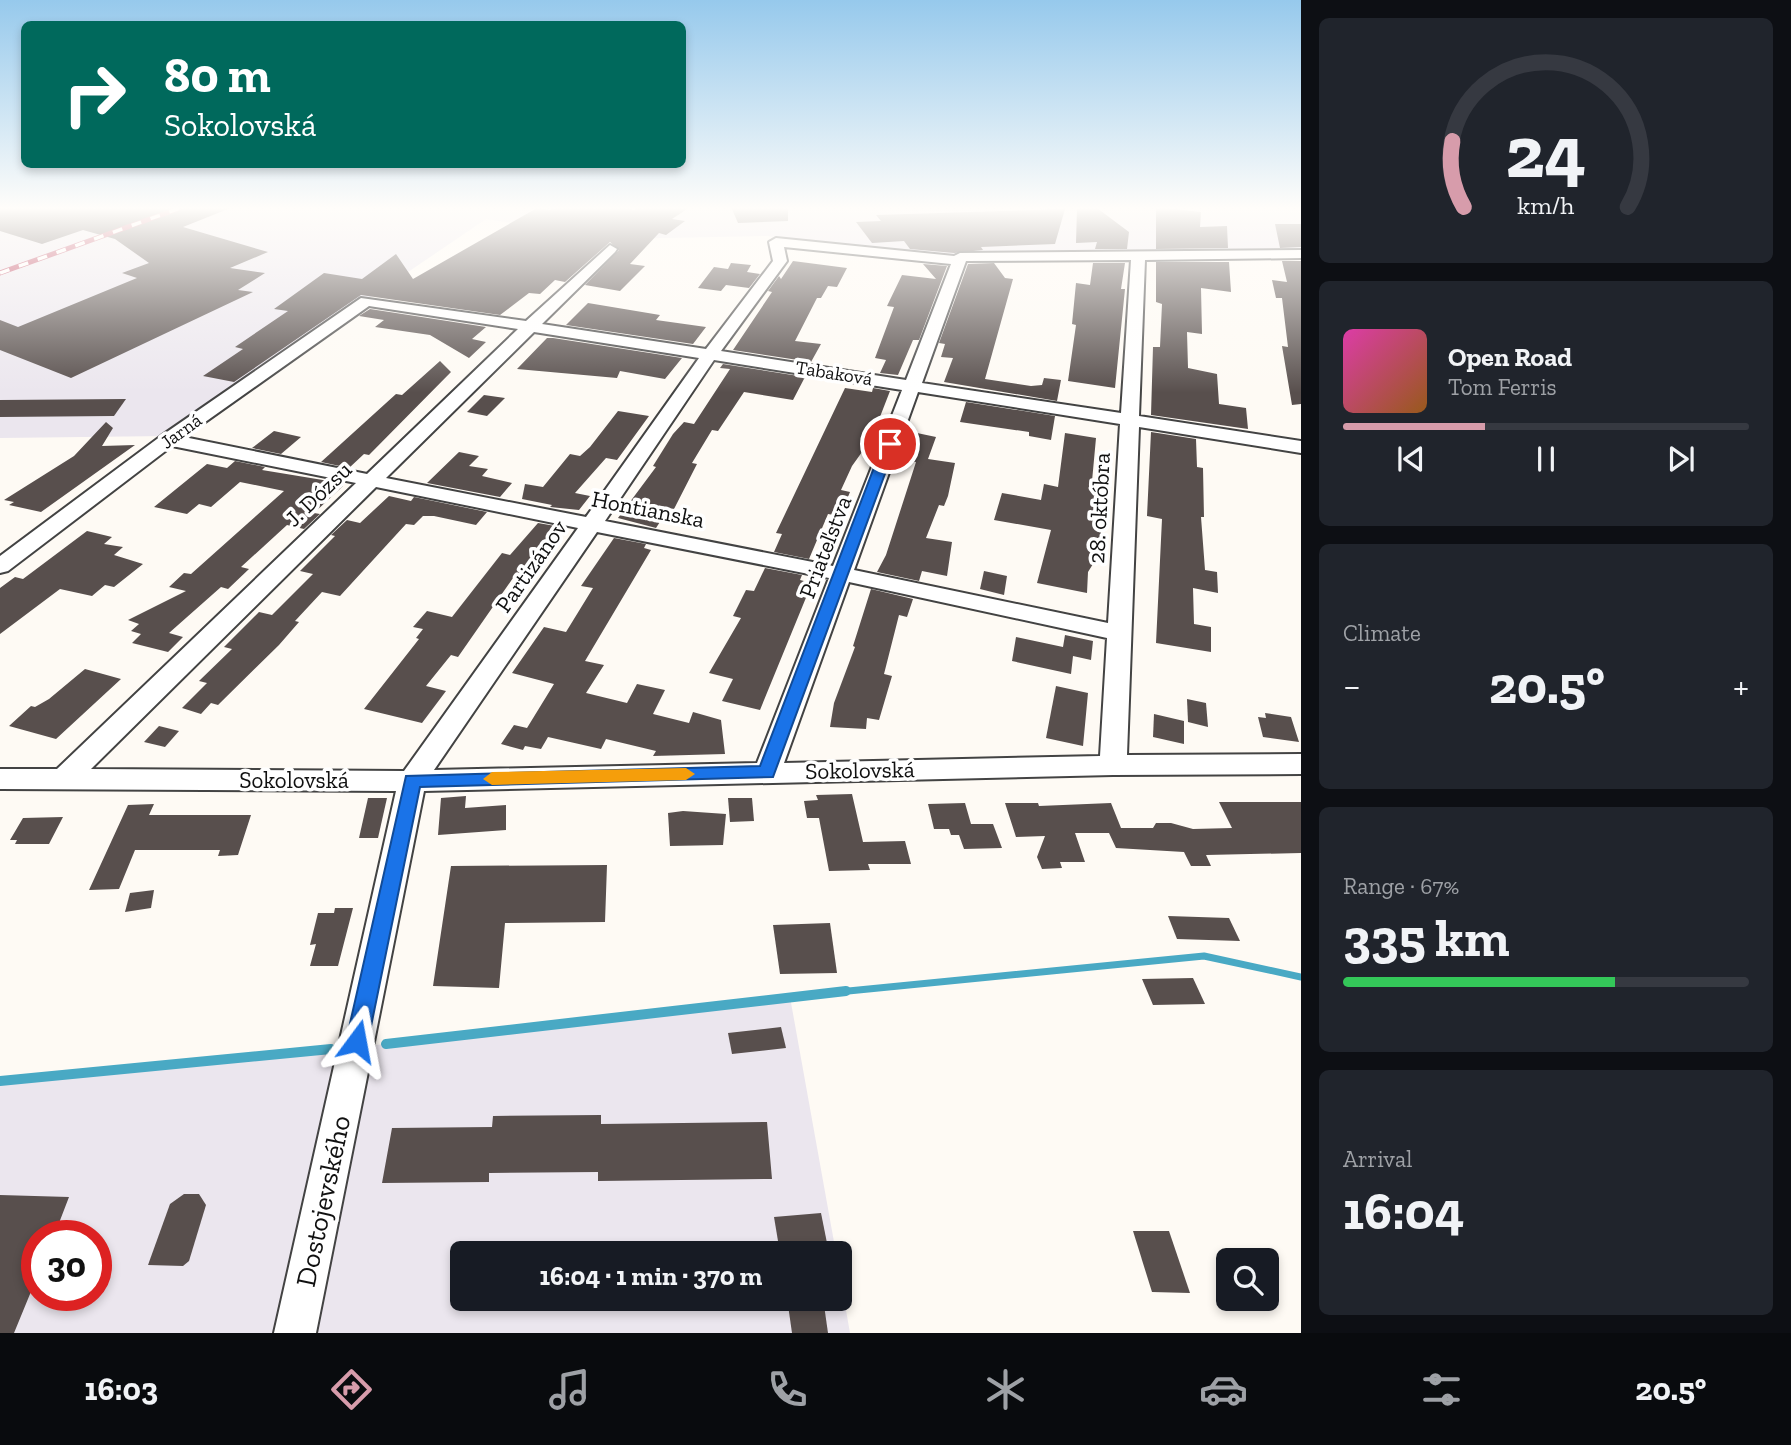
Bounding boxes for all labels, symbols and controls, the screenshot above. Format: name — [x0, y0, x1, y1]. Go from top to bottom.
text: 80 m — [164, 46, 271, 105]
icon: right — [49, 49, 140, 140]
text: Sokolovská — [164, 106, 316, 144]
text: 24 — [1506, 108, 1586, 196]
text: km/h — [1517, 189, 1575, 219]
text: Open Road — [1448, 341, 1572, 373]
street label: Tabaková — [794, 356, 874, 390]
text: Tom Ferris — [1448, 373, 1557, 401]
street label: Jarná — [156, 408, 206, 454]
pin — [860, 414, 920, 474]
icon: arrive — [871, 425, 909, 463]
icon: previous — [1392, 440, 1430, 478]
icon: pause — [1527, 440, 1565, 478]
icon: next — [1662, 440, 1700, 478]
street label: 28. októbra — [1082, 452, 1116, 564]
street label: J. Dózsu — [279, 456, 357, 532]
street label: Hontianska — [589, 484, 707, 534]
street label: Priateľstva — [793, 492, 857, 602]
street label: Partizánov — [489, 514, 573, 618]
text: Climate — [1343, 619, 1421, 647]
text: 20.5° — [1489, 654, 1605, 716]
text: − — [1343, 663, 1361, 709]
text: + — [1733, 663, 1749, 709]
street label: Sokolovská — [805, 755, 915, 785]
street label: Sokolovská — [239, 766, 349, 794]
text: Range · 67% — [1343, 872, 1459, 900]
text: 335 km — [1343, 907, 1510, 969]
position arrow — [320, 1004, 394, 1078]
street label: Dostojevského — [289, 1112, 357, 1290]
text: Arrival — [1343, 1145, 1412, 1173]
text: 16:04 — [1343, 1180, 1464, 1242]
speed limit sign: 30 — [21, 1220, 112, 1311]
map controls — [1216, 1248, 1279, 1311]
button: search — [1216, 1248, 1279, 1311]
text: 16:04 · 1 min · 370 m — [540, 1260, 762, 1292]
icon: directions — [327, 1365, 376, 1414]
icon: music — [545, 1365, 594, 1414]
icon: phone — [763, 1365, 812, 1414]
icon: climate — [981, 1365, 1030, 1414]
icon: car — [1199, 1365, 1248, 1414]
icon: filters — [1417, 1365, 1466, 1414]
text: 16:03 — [85, 1370, 158, 1408]
text: 20.5° — [1635, 1370, 1706, 1408]

